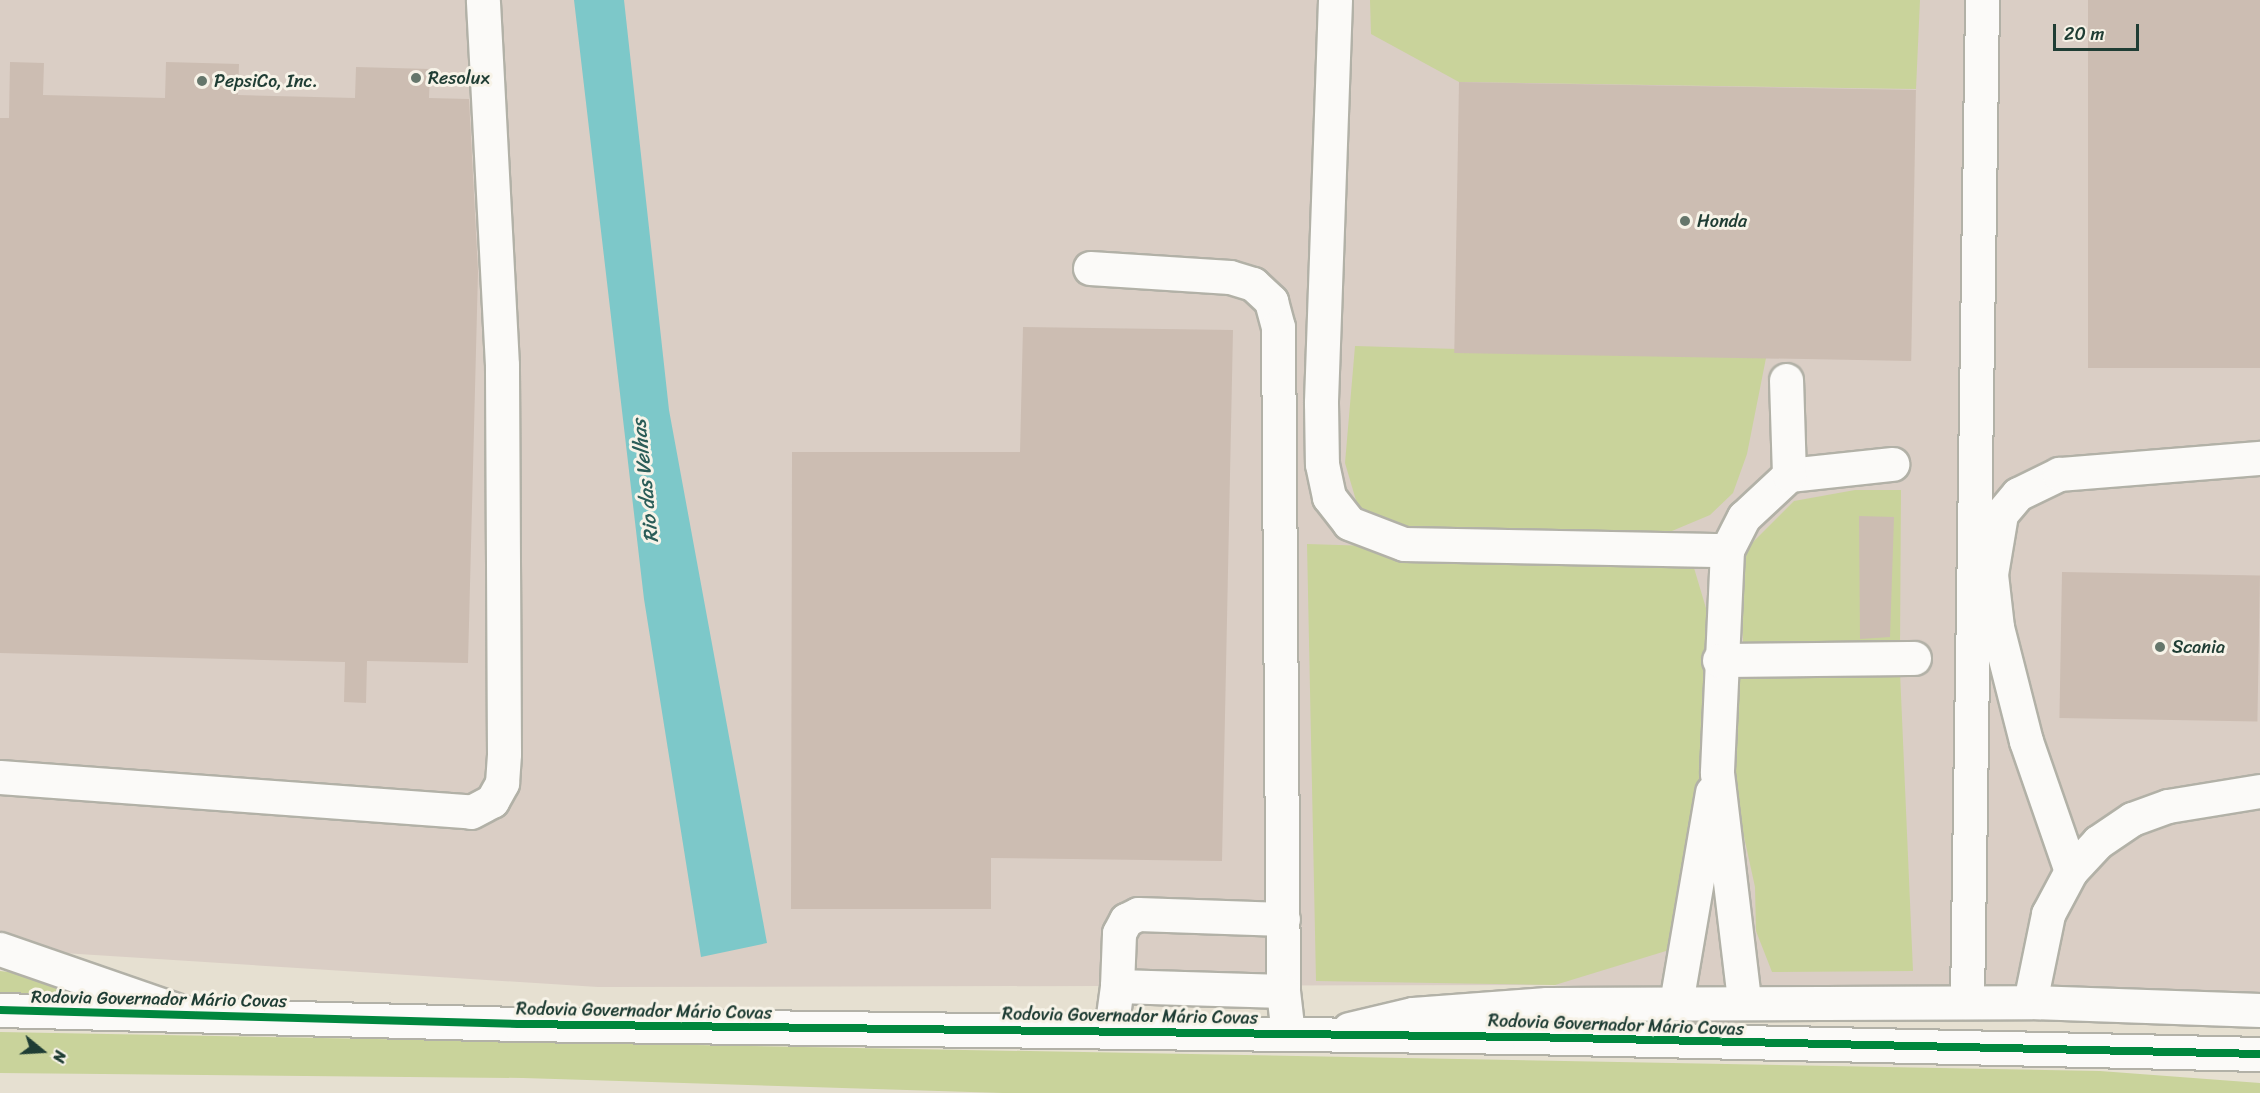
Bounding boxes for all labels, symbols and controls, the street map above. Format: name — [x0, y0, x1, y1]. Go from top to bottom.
scale bar — [2056, 12, 2142, 50]
text: 20 m — [2064, 18, 2104, 50]
place label: Resolux — [428, 67, 490, 89]
place label: PepsiCo, Inc. — [214, 70, 318, 92]
marker: Resolux — [409, 71, 423, 85]
marker: PepsiCo, Inc. — [195, 74, 209, 88]
place label: Honda — [1697, 210, 1747, 232]
marker: Honda — [1678, 214, 1692, 228]
water label: Rio das Velhas — [627, 419, 663, 543]
place label: Scania — [2172, 636, 2225, 658]
marker: Scania — [2153, 640, 2167, 654]
street label: Rodovia Governador Mário Covas — [31, 986, 287, 1012]
street label: Rodovia Governador Mário Covas — [516, 998, 772, 1024]
street label: Rodovia Governador Mário Covas — [1002, 1003, 1258, 1029]
street label: Rodovia Governador Mário Covas — [1487, 1010, 1745, 1040]
north arrow — [12, 1021, 72, 1081]
text: N — [44, 1047, 75, 1066]

